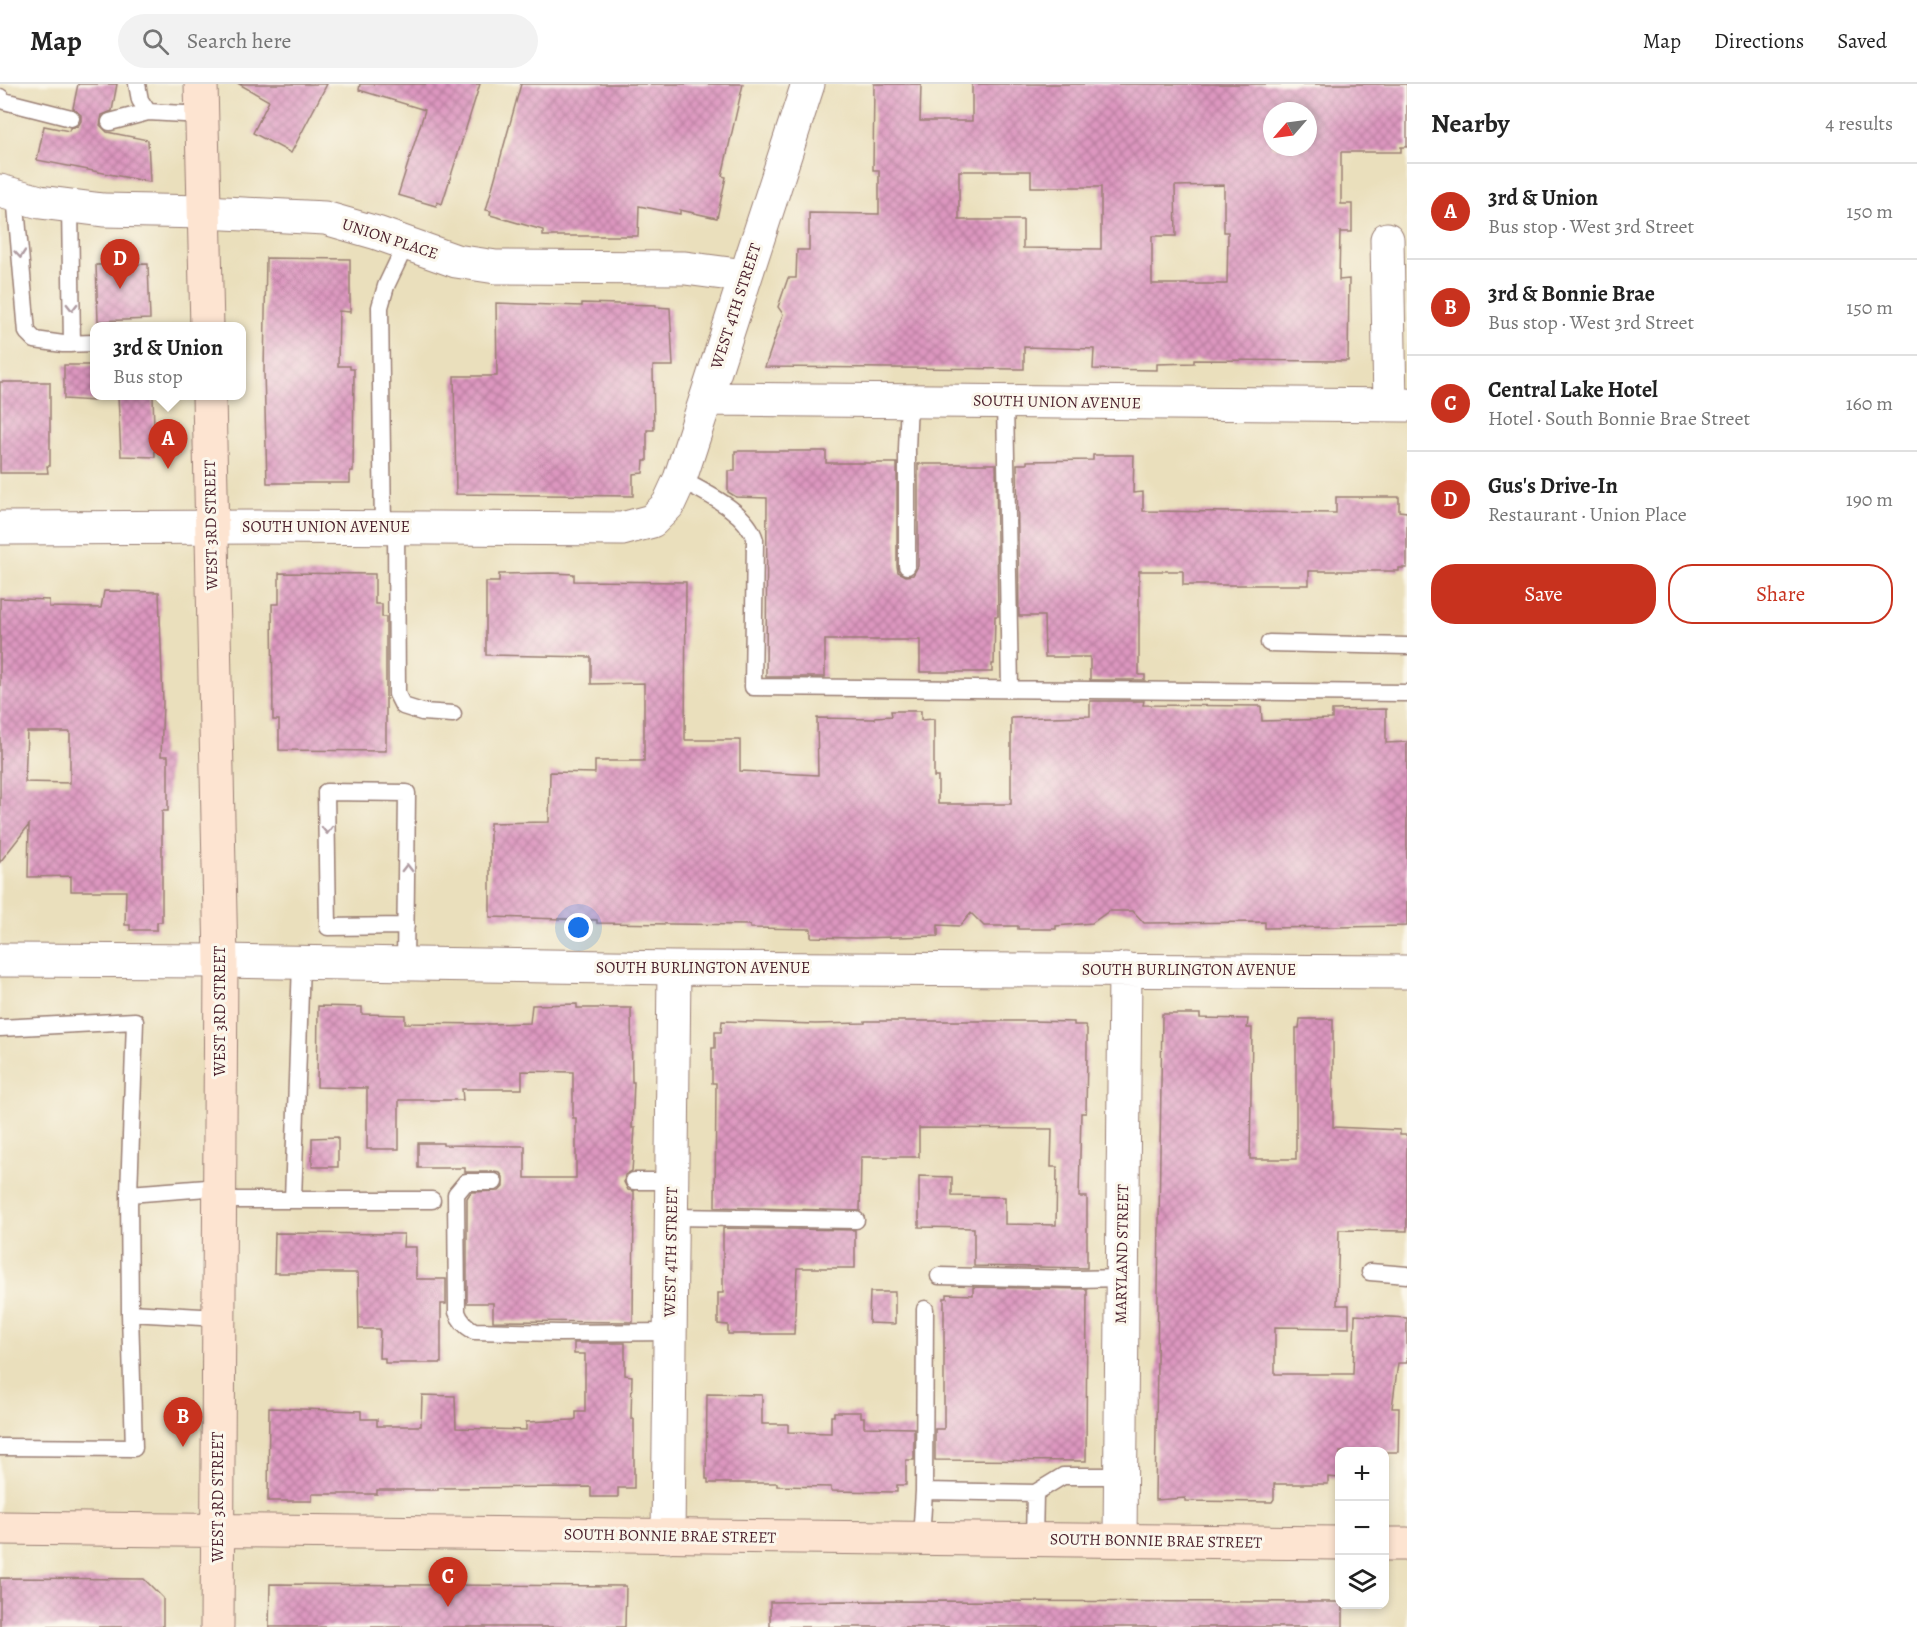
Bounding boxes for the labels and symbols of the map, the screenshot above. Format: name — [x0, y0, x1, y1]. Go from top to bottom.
north arrow — [1263, 102, 1317, 156]
street label: UNION PLACE — [339, 213, 441, 265]
pin: D — [100, 240, 140, 289]
street label: WEST 4TH STREET — [705, 240, 767, 372]
one-way arrow — [13, 249, 26, 258]
one-way arrow — [65, 302, 78, 311]
street label: SOUTH UNION AVENUE — [973, 390, 1141, 414]
pin: A — [148, 420, 188, 469]
street label: WEST 3RD STREET — [199, 459, 223, 591]
street label: SOUTH UNION AVENUE — [242, 516, 410, 538]
one-way arrow — [321, 826, 333, 835]
one-way arrow — [401, 863, 413, 872]
your location — [564, 913, 593, 942]
street label: WEST 3RD STREET — [209, 946, 231, 1077]
street label: SOUTH BURLINGTON AVENUE — [596, 957, 810, 979]
street label: SOUTH BURLINGTON AVENUE — [1082, 959, 1296, 981]
street label: MARYLAND STREET — [1110, 1184, 1134, 1324]
street label: WEST 4TH STREET — [659, 1186, 683, 1318]
pin: B — [164, 1398, 202, 1447]
street label: WEST 3RD STREET — [207, 1432, 229, 1563]
street label: SOUTH BONNIE BRAE STREET — [564, 1523, 777, 1549]
street label: SOUTH BONNIE BRAE STREET — [1050, 1528, 1263, 1554]
pin: C — [428, 1558, 468, 1607]

